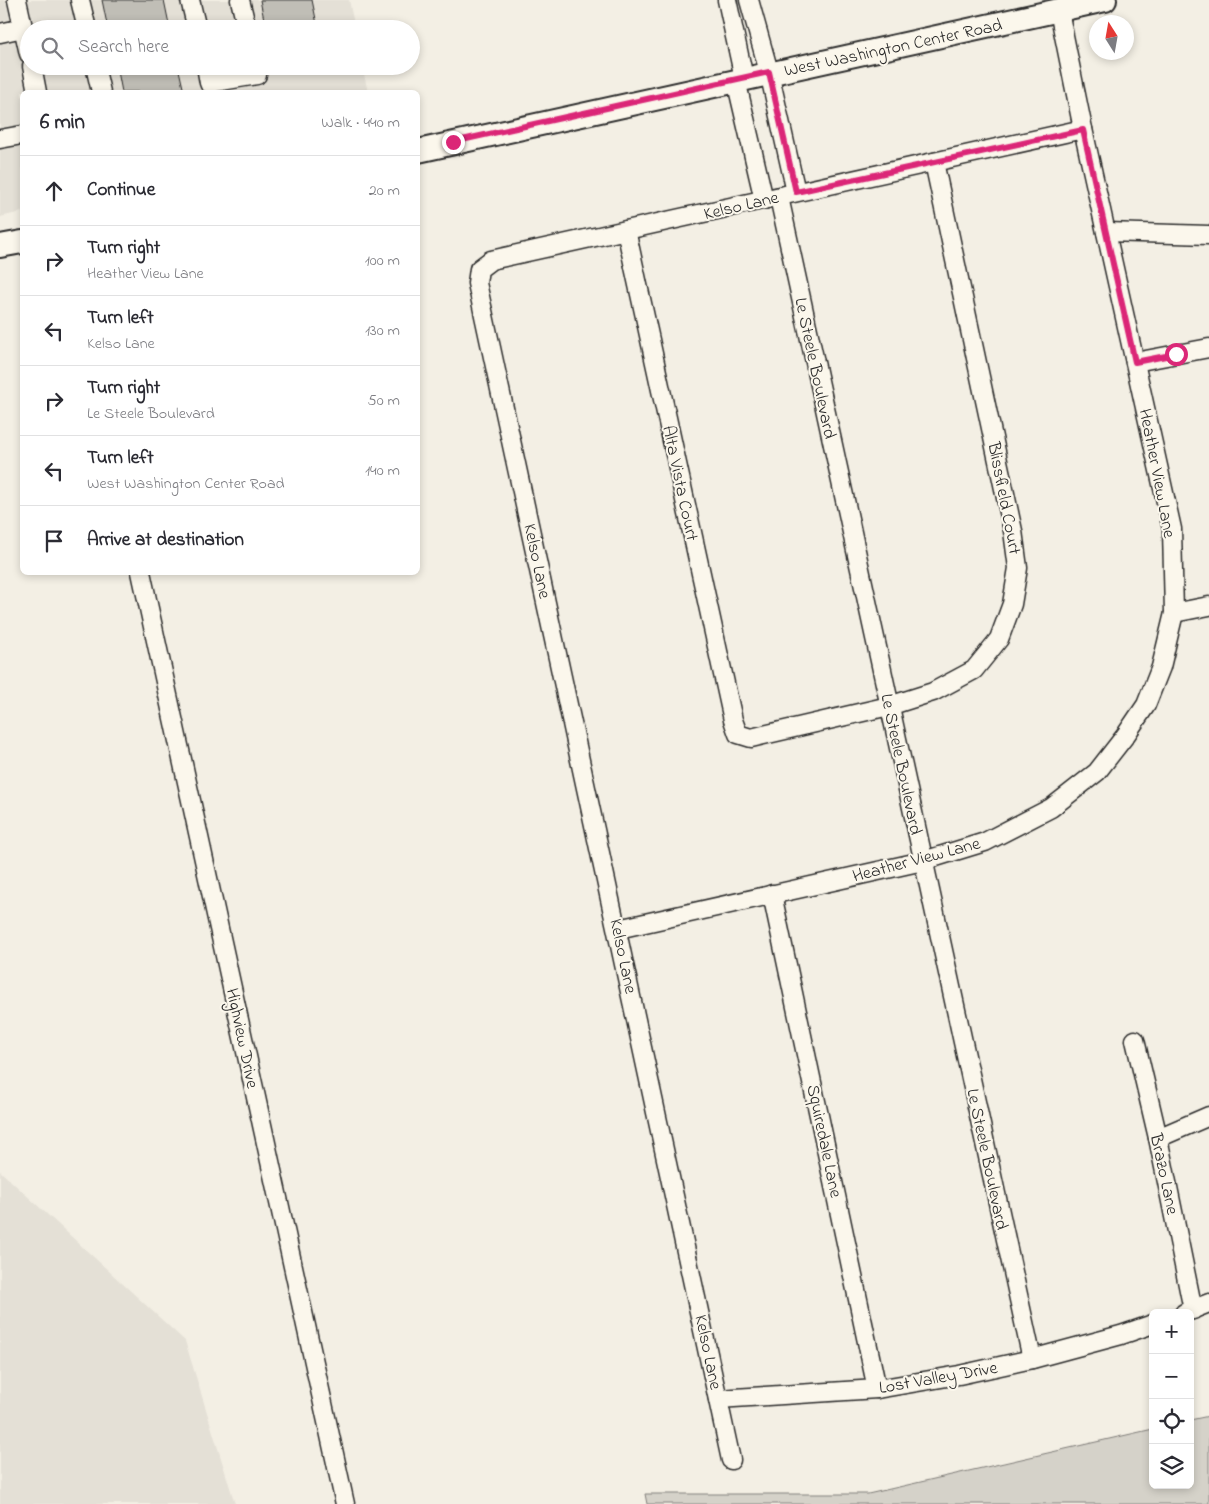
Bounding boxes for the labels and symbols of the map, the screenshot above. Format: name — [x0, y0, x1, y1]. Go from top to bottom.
street label: West Washington Center Road — [782, 13, 1005, 86]
north arrow — [1089, 15, 1134, 60]
route end — [442, 131, 465, 154]
street label: Kelso Lane — [701, 186, 782, 228]
street label: Le Steele Boulevard — [786, 295, 842, 441]
route start — [1165, 343, 1188, 366]
street label: Heather View Lane — [1131, 406, 1181, 541]
street label: Alta Vista Court — [654, 423, 704, 544]
street label: Blissfield Court — [979, 439, 1027, 557]
street label: Kelso Lane — [515, 521, 557, 602]
street label: Le Steele Boulevard — [872, 691, 928, 837]
street label: Heather View Lane — [850, 831, 984, 890]
street label: Kelso Lane — [601, 916, 643, 997]
street label: Highview Drive — [217, 986, 265, 1092]
street label: Squiredale Lane — [798, 1083, 848, 1201]
street label: Le Steele Boulevard — [958, 1086, 1014, 1232]
street label: Brazo Lane — [1142, 1131, 1184, 1218]
street label: Kelso Lane — [686, 1312, 728, 1393]
street label: Lost Valley Drive — [877, 1356, 1001, 1402]

